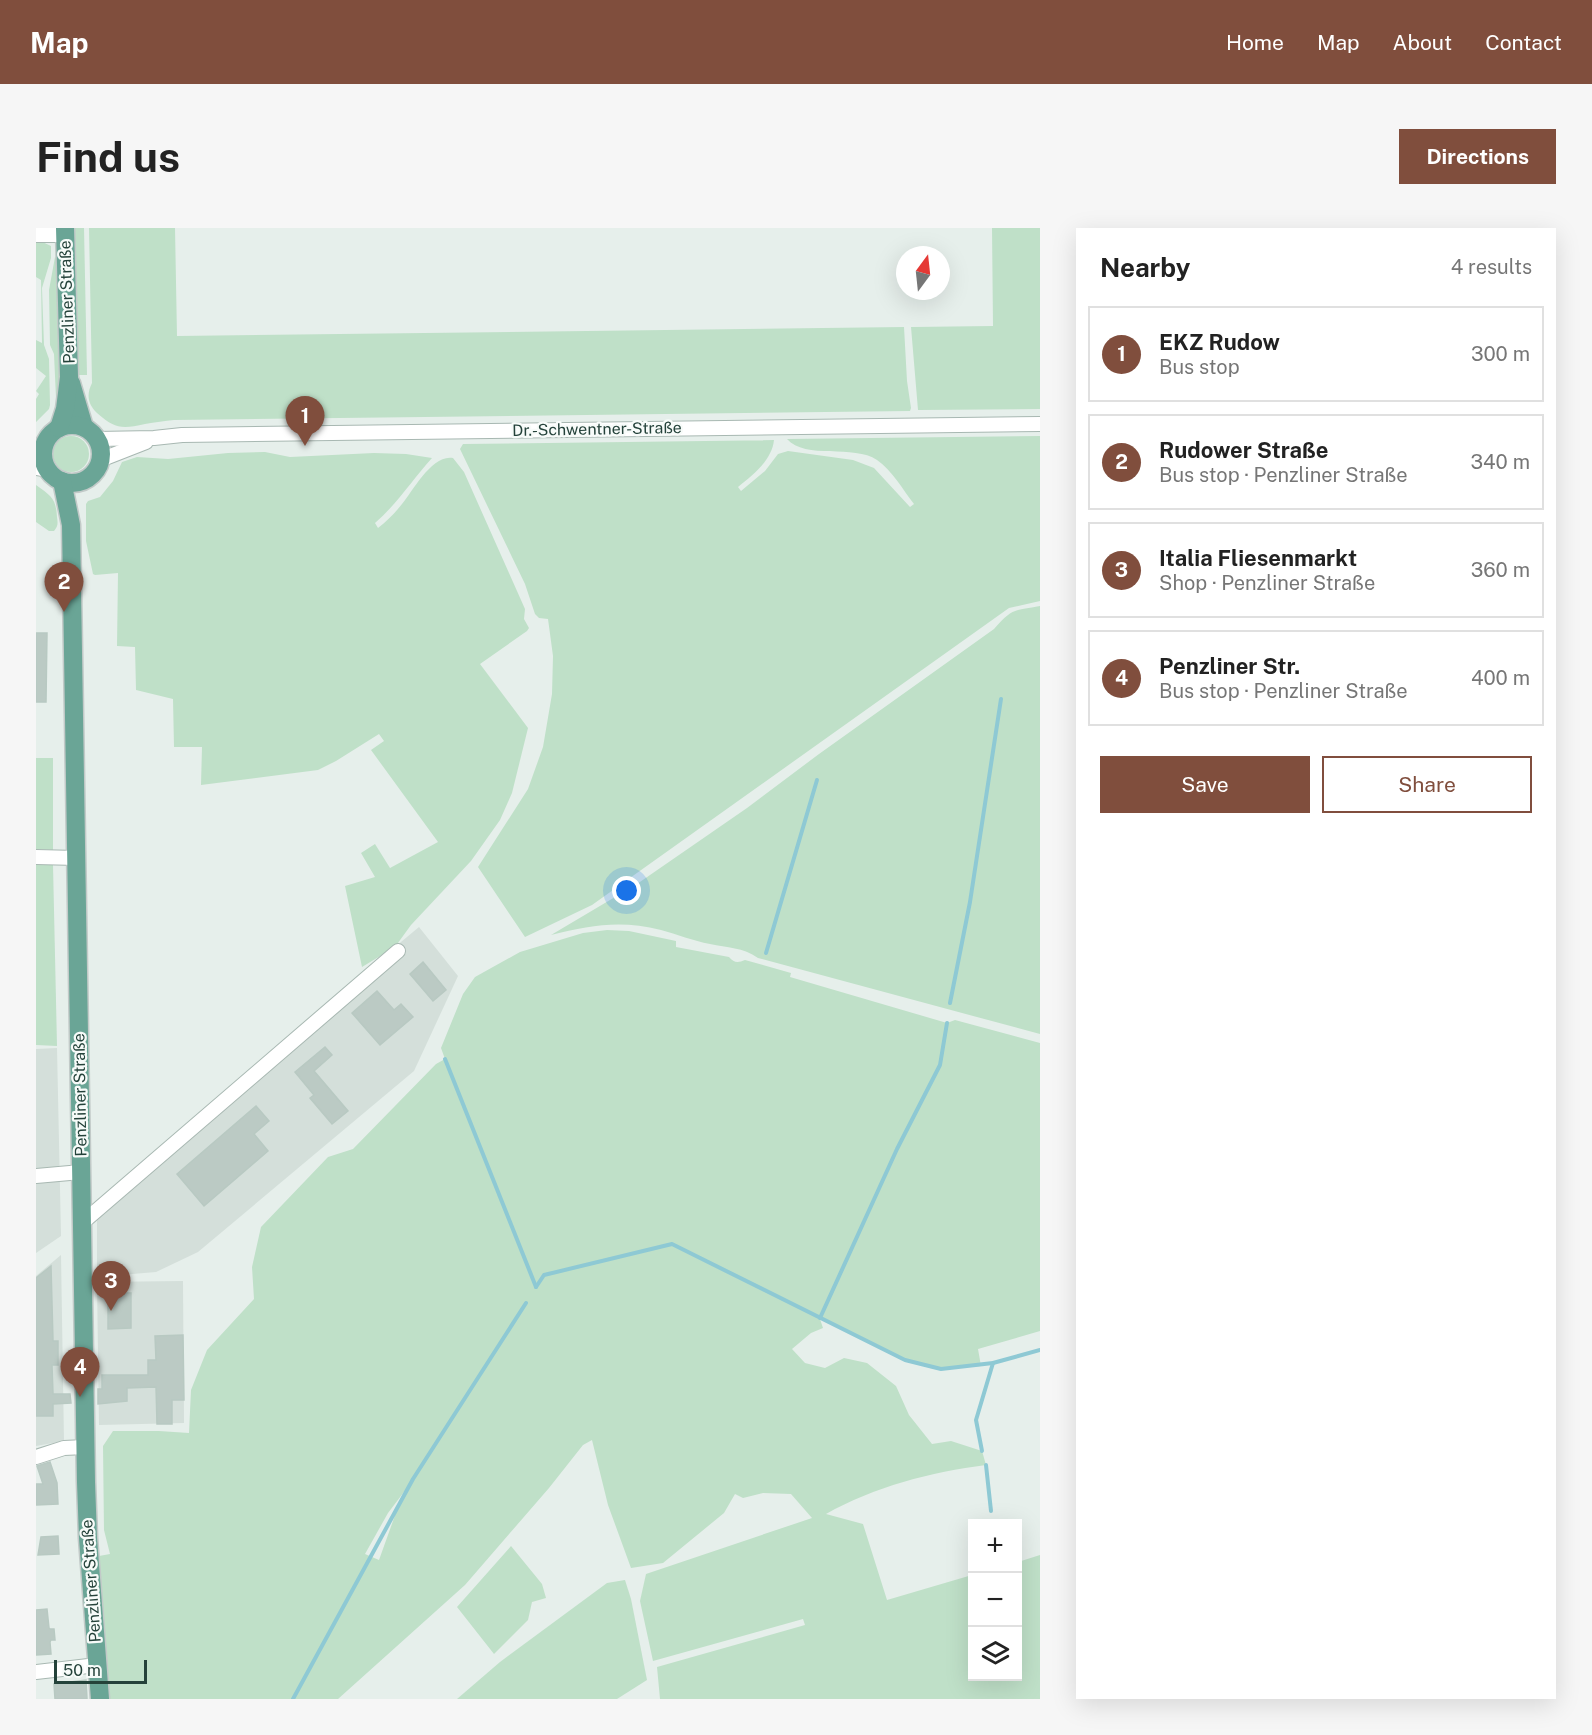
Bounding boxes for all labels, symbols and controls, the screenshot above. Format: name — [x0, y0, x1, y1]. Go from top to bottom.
text: Map — [30, 26, 89, 59]
text: Home — [1226, 30, 1284, 55]
text: Map — [1317, 30, 1360, 55]
text: About — [1393, 30, 1452, 55]
text: Contact — [1485, 30, 1562, 55]
button: Directions — [1399, 129, 1556, 184]
text: Find us — [36, 132, 180, 181]
street label: Penzliner Straße — [55, 240, 79, 364]
north arrow — [896, 246, 950, 300]
text: Nearby — [1100, 252, 1190, 283]
text: 4 results — [1451, 255, 1532, 279]
text: EKZ Rudow — [1159, 329, 1280, 355]
text: 1 — [1117, 342, 1126, 366]
text: 300 m — [1471, 342, 1530, 366]
text: Bus stop — [1159, 355, 1240, 379]
pin: 1 — [286, 396, 324, 446]
street label: Dr.-Schwentner-Straße — [512, 418, 682, 440]
text: Rudower Straße — [1159, 437, 1329, 463]
text: 2 — [1115, 450, 1128, 474]
text: 340 m — [1470, 450, 1530, 474]
text: Bus stop · Penzliner Straße — [1159, 463, 1408, 487]
text: Italia Fliesenmarkt — [1159, 545, 1357, 571]
text: 3 — [1115, 558, 1128, 582]
text: 360 m — [1471, 558, 1530, 582]
pin: 2 — [45, 562, 84, 612]
text: Shop · Penzliner Straße — [1159, 571, 1375, 595]
text: Penzliner Str. — [1159, 653, 1300, 679]
text: 4 — [1115, 666, 1128, 690]
text: 400 m — [1471, 666, 1530, 690]
text: Bus stop · Penzliner Straße — [1159, 679, 1408, 703]
button: Save — [1100, 756, 1310, 813]
button: Share — [1322, 756, 1532, 813]
your location — [612, 876, 641, 905]
street label: Penzliner Straße — [69, 1033, 91, 1157]
pin: 3 — [92, 1262, 130, 1311]
pin: 4 — [60, 1348, 99, 1397]
street label: Penzliner Straße — [77, 1519, 105, 1643]
map controls — [968, 1519, 1022, 1681]
button: + — [968, 1519, 1022, 1573]
button: − — [968, 1573, 1022, 1627]
button: layers — [968, 1627, 1022, 1681]
scale bar — [54, 1657, 147, 1684]
text: 50 m — [63, 1661, 101, 1680]

